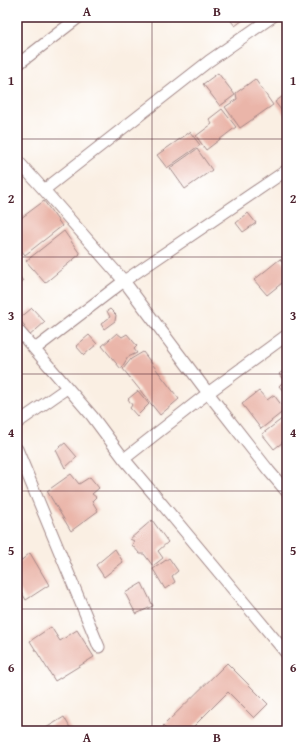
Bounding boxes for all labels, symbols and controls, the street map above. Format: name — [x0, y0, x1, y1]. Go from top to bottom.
text: A — [83, 2, 92, 21]
text: B — [213, 2, 221, 21]
text: 1 — [8, 71, 14, 90]
text: 1 — [290, 71, 296, 90]
text: 2 — [8, 189, 15, 208]
text: 2 — [290, 189, 297, 208]
text: 3 — [8, 306, 14, 325]
text: 3 — [290, 306, 296, 325]
text: 4 — [8, 423, 15, 442]
text: 4 — [290, 423, 297, 442]
text: 5 — [8, 541, 15, 560]
text: 5 — [290, 541, 297, 560]
text: 6 — [8, 658, 15, 677]
text: 6 — [290, 658, 297, 677]
text: A — [83, 728, 92, 747]
text: B — [213, 728, 221, 747]

